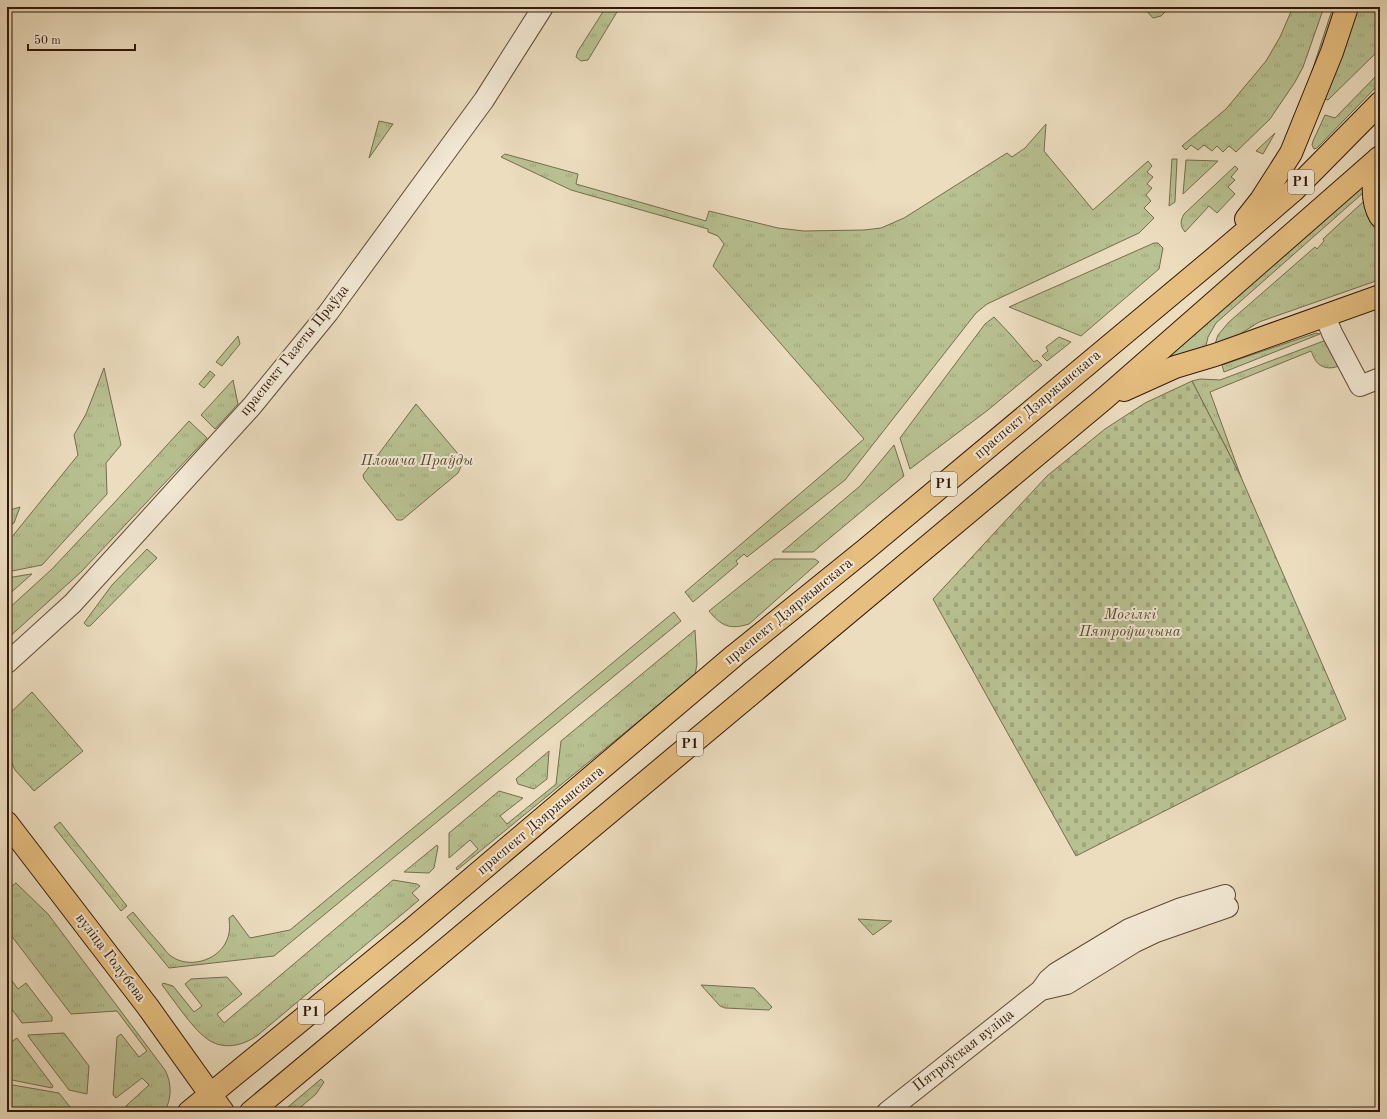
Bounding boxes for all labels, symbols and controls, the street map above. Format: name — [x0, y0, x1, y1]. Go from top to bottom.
scale bar — [28, 26, 135, 52]
text: 50 m — [34, 34, 61, 47]
road number: Р1 — [1288, 170, 1314, 194]
street label: праспект Газеты Праўда — [238, 282, 353, 419]
street label: праспект Дзяржынскага — [972, 347, 1105, 462]
park label: Плошча Праўды — [360, 454, 473, 469]
road number: Р1 — [931, 472, 957, 496]
street label: праспект Дзяржынскага — [722, 555, 856, 668]
park label: Могілкі Пятроўшчына — [1078, 608, 1181, 640]
road number: Р1 — [677, 732, 703, 756]
street label: праспект Дзяржынскага — [475, 763, 608, 878]
street label: вуліца Голубева — [72, 911, 148, 1005]
road number: Р1 — [298, 1000, 324, 1024]
street label: Пятроўская вуліца — [911, 1007, 1018, 1095]

